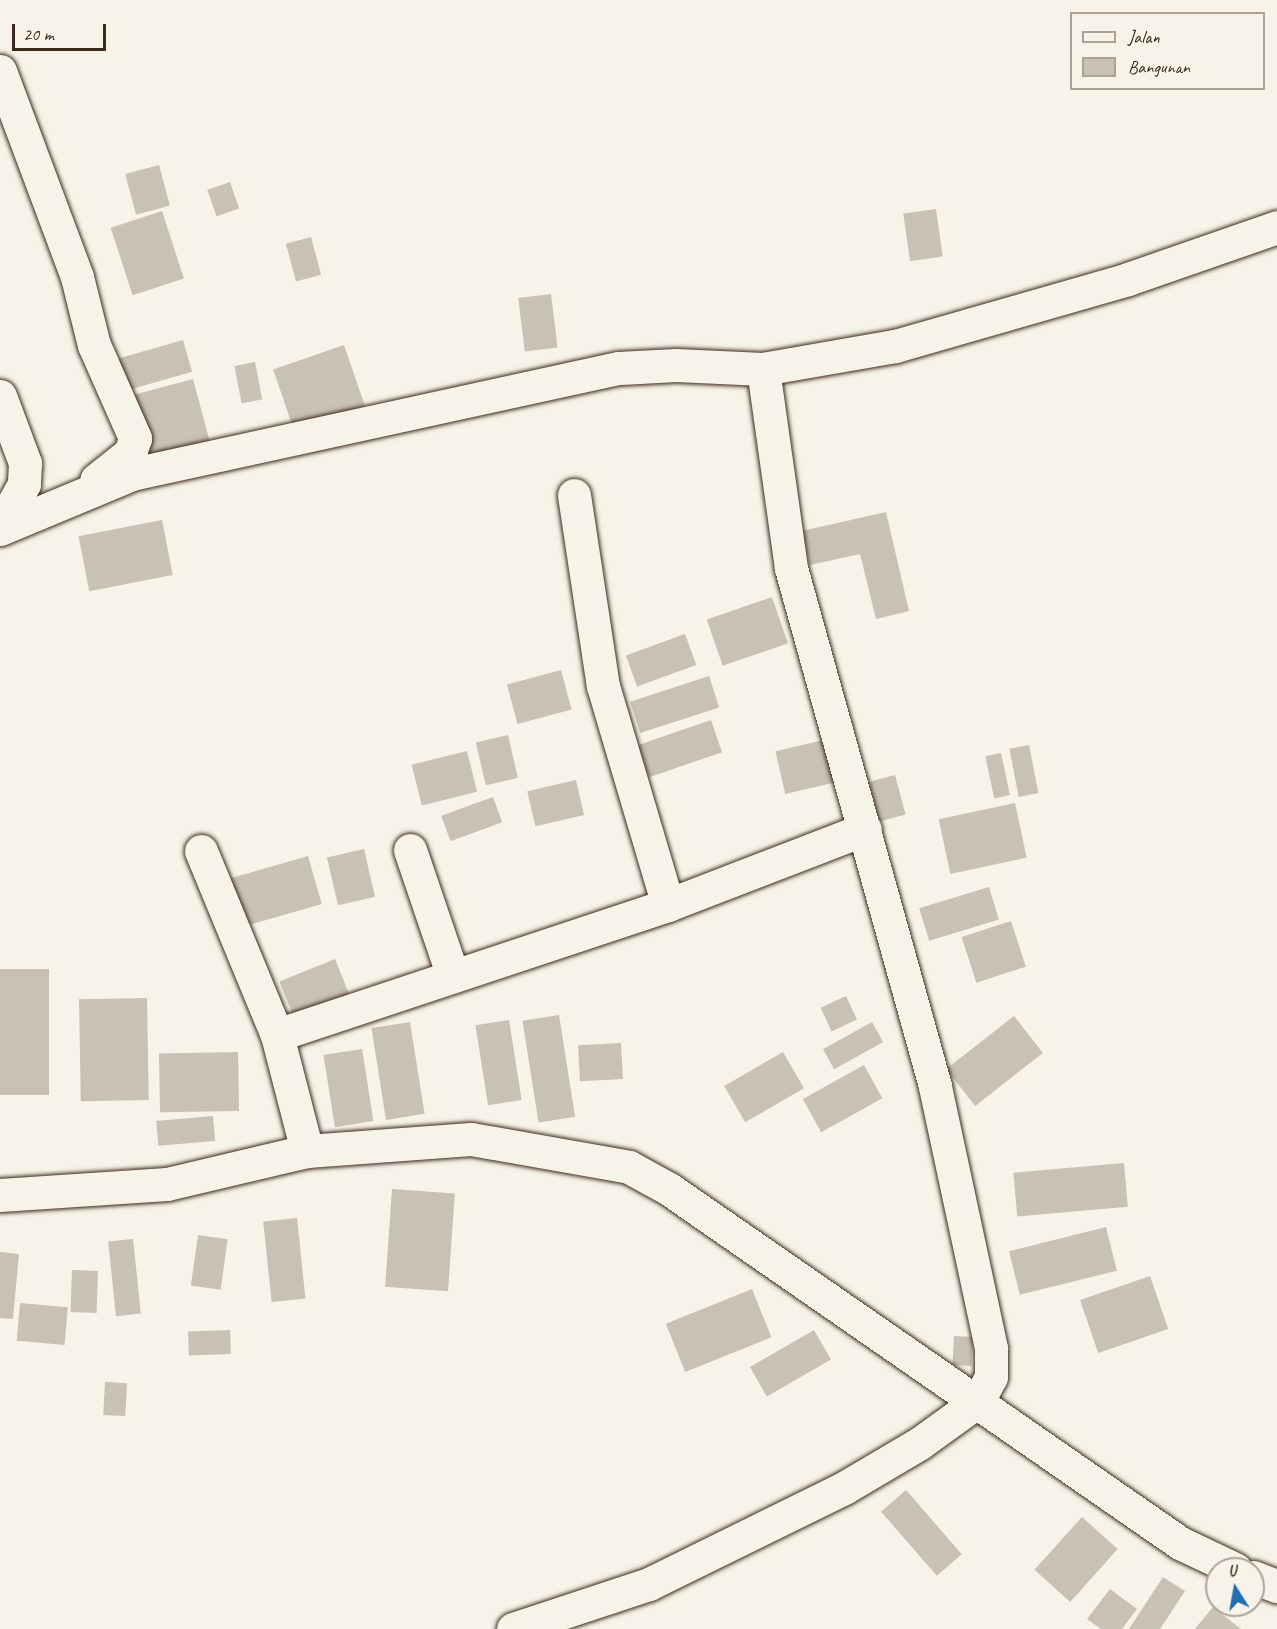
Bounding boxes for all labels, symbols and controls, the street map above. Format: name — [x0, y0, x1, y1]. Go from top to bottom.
scale bar — [15, 12, 110, 50]
legend — [1070, 12, 1265, 90]
text: 20 m — [23, 23, 54, 45]
text: Jalan — [1128, 26, 1160, 48]
text: Bangunan — [1128, 56, 1190, 78]
north arrow — [1205, 1557, 1265, 1617]
text: U — [1226, 1561, 1238, 1582]

